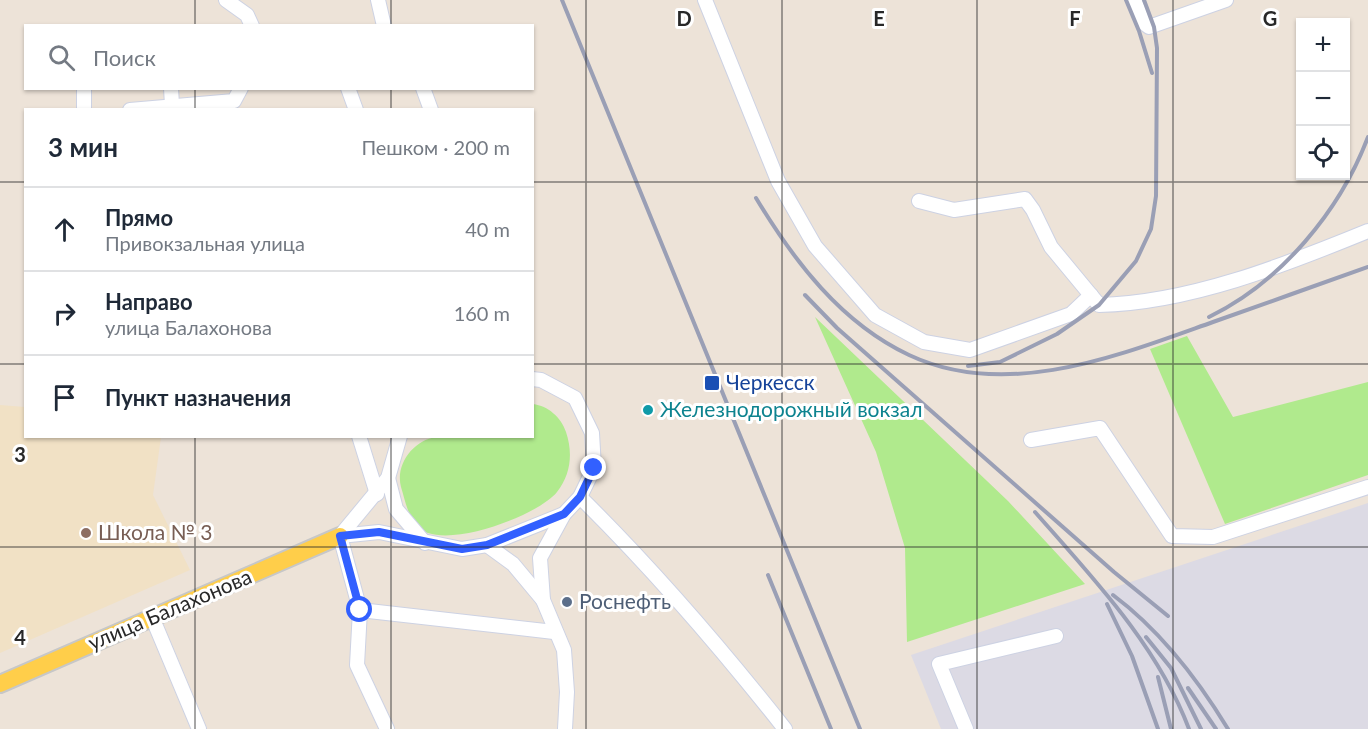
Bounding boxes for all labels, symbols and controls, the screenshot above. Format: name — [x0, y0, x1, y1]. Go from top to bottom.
text: D — [676, 6, 692, 30]
text: E — [873, 6, 885, 30]
text: F — [1069, 6, 1081, 30]
text: G — [1263, 6, 1277, 30]
map controls — [1296, 18, 1350, 180]
button: + — [1296, 18, 1350, 72]
search box — [24, 24, 534, 90]
icon: search — [45, 41, 78, 74]
text: Поиск — [93, 44, 156, 71]
button: − — [1296, 72, 1350, 126]
button: locate — [1296, 126, 1350, 180]
text: 3 мин — [48, 131, 118, 163]
text: Пешком · 200 m — [361, 135, 510, 159]
text: Прямо — [105, 204, 173, 231]
icon: ahead — [48, 213, 81, 246]
text: 40 m — [465, 217, 510, 241]
text: Привокзальная улица — [105, 231, 305, 255]
text: Направо — [105, 288, 193, 315]
icon: right — [48, 297, 81, 330]
text: 160 m — [454, 301, 510, 325]
text: улица Балахонова — [105, 315, 272, 339]
place label: Черкесск — [726, 369, 815, 394]
marker: Черкесск — [703, 374, 721, 392]
icon: arrive — [48, 381, 81, 414]
text: Пункт назначения — [105, 384, 291, 411]
place label: Железнодорожный вокзал — [660, 396, 923, 421]
marker: Железнодорожный вокзал — [641, 403, 655, 417]
text: 3 — [14, 442, 26, 466]
route end — [580, 454, 606, 480]
place label: Школа № 3 — [98, 519, 212, 544]
marker: Школа № 3 — [79, 526, 93, 540]
street label: улица Балахонова — [84, 563, 255, 654]
place label: Роснефть — [579, 588, 671, 613]
marker: Роснефть — [560, 595, 574, 609]
route start — [346, 596, 372, 622]
text: 4 — [14, 625, 26, 649]

